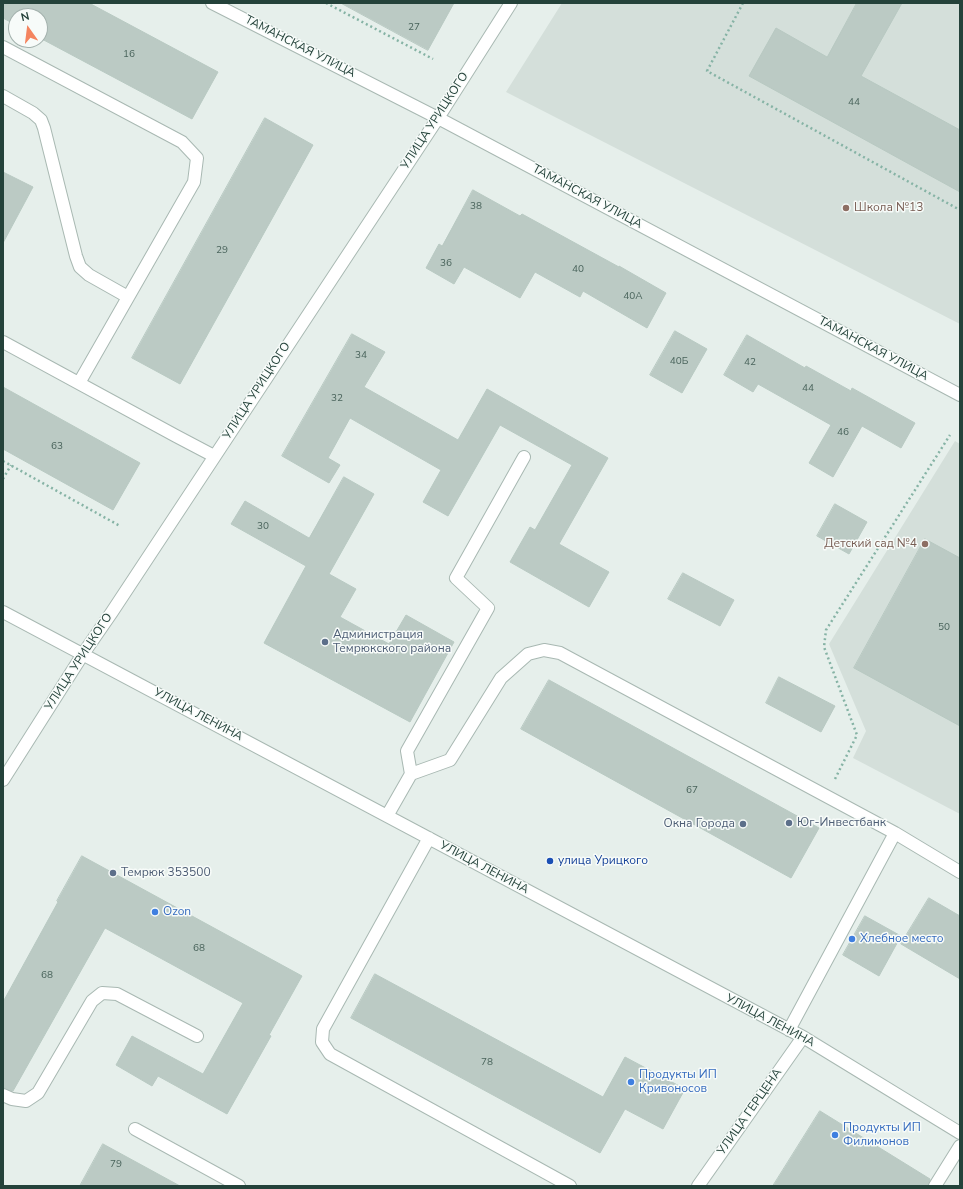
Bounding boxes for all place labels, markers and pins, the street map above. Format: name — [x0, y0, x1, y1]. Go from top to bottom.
place label: Школа №13 — [854, 201, 923, 215]
marker: Школа №13 — [841, 203, 851, 213]
place label: Детский сад №4 — [824, 537, 917, 551]
marker: Детский сад №4 — [920, 539, 930, 549]
place label: Администрация Темрюкского района — [333, 628, 451, 656]
marker: Администрация Темрюкского района — [320, 637, 330, 647]
place label: Юг-Инвестбанк — [797, 816, 886, 830]
place label: Окна Города — [664, 817, 735, 831]
marker: Юг-Инвестбанк — [784, 818, 794, 828]
marker: Окна Города — [738, 819, 748, 829]
place label: улица Урицкого — [558, 854, 648, 868]
marker: улица Урицкого — [545, 856, 555, 866]
place label: Темрюк 353500 — [121, 866, 211, 880]
marker: Темрюк 353500 — [108, 868, 118, 878]
place label: Ozon — [163, 905, 191, 919]
marker: Ozon — [150, 907, 160, 917]
place label: Хлебное место — [860, 932, 944, 946]
marker: Хлебное место — [847, 934, 857, 944]
place label: Продукты ИП Кривоносов — [639, 1068, 717, 1096]
marker: Продукты ИП Кривоносов — [626, 1077, 636, 1087]
place label: Продукты ИП Филимонов — [843, 1121, 921, 1149]
marker: Продукты ИП Филимонов — [830, 1130, 840, 1140]

